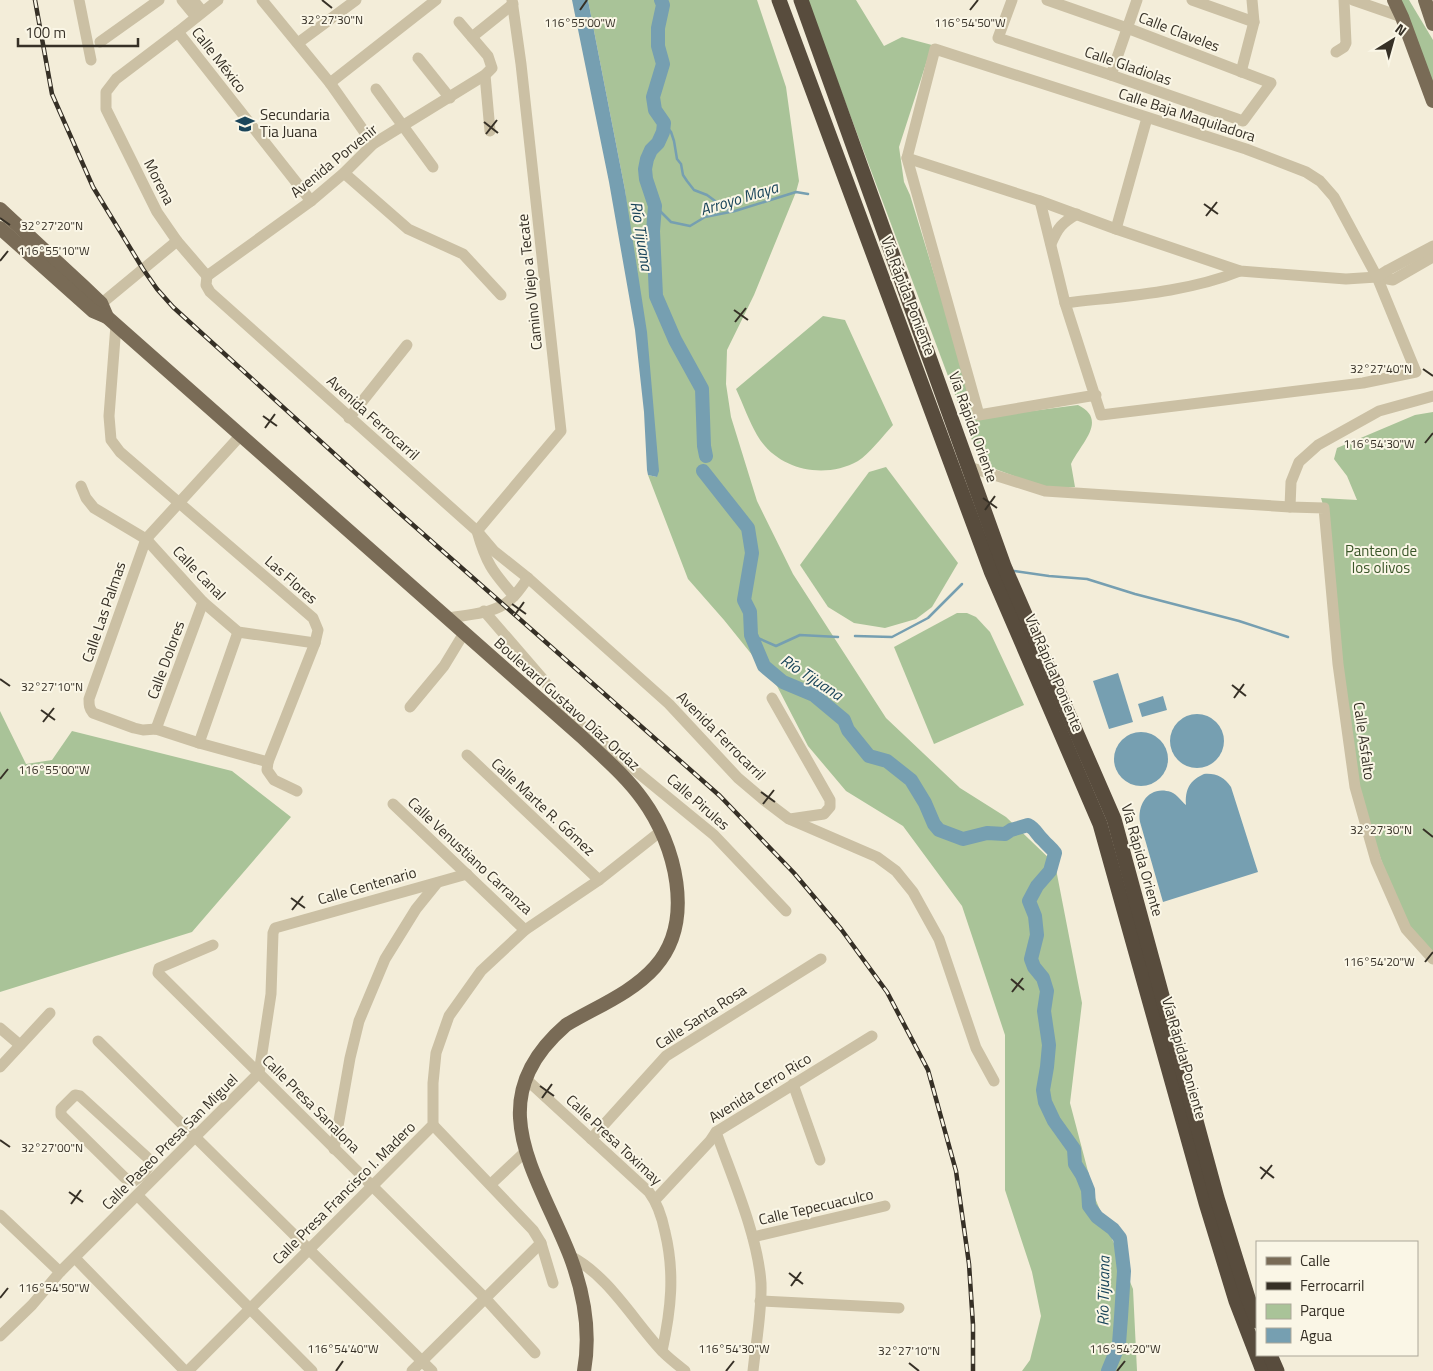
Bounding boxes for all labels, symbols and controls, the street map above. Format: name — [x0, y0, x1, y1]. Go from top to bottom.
street label: Calle Claveles — [1135, 6, 1223, 58]
text: 32°27'30"N — [301, 10, 363, 29]
text: 116°55'00"W — [544, 13, 616, 32]
text: 116°54'50"W — [934, 13, 1006, 32]
scale bar — [18, 15, 138, 47]
north arrow — [1368, 15, 1418, 65]
text: N — [1391, 18, 1411, 41]
text: 100 m — [25, 21, 66, 44]
street label: Calle México — [186, 22, 252, 98]
street label: Calle Gladiolas — [1081, 40, 1175, 91]
street label: Calle Baja Maquiladora — [1116, 81, 1259, 148]
place label: Secundaria Tia Juana — [260, 103, 330, 143]
school or university icon: Secundaria Tia Juana — [234, 113, 256, 135]
street label: Avenida Porvenir — [285, 118, 382, 203]
street label: Morena — [138, 155, 181, 209]
water label: Arroyo Maya — [697, 174, 782, 221]
water label: Río Tijuana — [625, 200, 659, 273]
street label: Camino Viejo a Tecate — [511, 213, 548, 351]
text: 32°27'20"N — [21, 216, 83, 235]
street label: Vía Rápida Poniente — [875, 233, 942, 359]
text: 116°55'10"W — [18, 241, 90, 260]
text: 32°27'40"N — [1350, 359, 1412, 378]
street label: Vía Rápida Oriente — [943, 368, 1004, 485]
street label: Avenida Ferrocarril — [322, 370, 425, 466]
text: 116°54'30"W — [1343, 434, 1415, 453]
park label: Panteon de los olivos — [1345, 539, 1417, 579]
street label: Calle Canal — [167, 540, 231, 605]
street label: Las Flores — [260, 550, 323, 609]
street label: Calle Las Palmas — [76, 558, 132, 665]
street label: Vía Rápida Poniente — [1019, 610, 1090, 735]
street label: Calle Dolores — [141, 617, 190, 702]
street label: Boulevard Gustavo Díaz Ordaz — [489, 632, 646, 776]
water label: Río Tijuana — [776, 648, 849, 707]
text: 32°27'10"N — [21, 677, 83, 696]
street label: Avenida Ferrocarril — [672, 686, 771, 785]
street label: Calle Asfalto — [1348, 700, 1381, 781]
street label: Calle Marte R. Gómez — [486, 752, 601, 861]
text: 116°55'00"W — [18, 760, 90, 779]
street label: Calle Pirules — [662, 768, 735, 836]
street label: Calle Venustiano Carranza — [403, 791, 538, 920]
street label: Vía Rápida Oriente — [1115, 801, 1170, 919]
text: 32°27'30"N — [1350, 820, 1412, 839]
street label: Calle Centenario — [315, 860, 419, 911]
text: 116°54'20"W — [1343, 952, 1415, 971]
street label: Calle Santa Rosa — [651, 978, 751, 1055]
street label: Vía Rápida Poniente — [1156, 994, 1213, 1122]
street label: Avenida Cerro Rico — [704, 1047, 816, 1128]
street label: Calle Presa Sanalona — [257, 1049, 366, 1158]
street label: Calle Paseo Presa San Miguel — [96, 1068, 243, 1215]
street label: Calle Presa Toximay — [561, 1089, 668, 1190]
street label: Calle Presa Francisco I. Madero — [267, 1116, 421, 1270]
text: 32°27'00"N — [21, 1138, 83, 1157]
street label: Calle Tepecuaculco — [756, 1182, 876, 1231]
legend — [1256, 1241, 1418, 1356]
text: Calle — [1300, 1249, 1330, 1272]
water label: Río Tijuana — [1090, 1255, 1116, 1326]
text: Ferrocarril — [1300, 1274, 1365, 1297]
text: 116°54'50"W — [18, 1278, 90, 1297]
text: Parque — [1300, 1299, 1345, 1322]
text: Agua — [1300, 1324, 1332, 1347]
text: 116°54'40"W — [307, 1339, 379, 1358]
text: 116°54'30"W — [698, 1339, 770, 1358]
text: 116°54'20"W — [1089, 1339, 1161, 1358]
text: 32°27'10"N — [878, 1341, 940, 1360]

